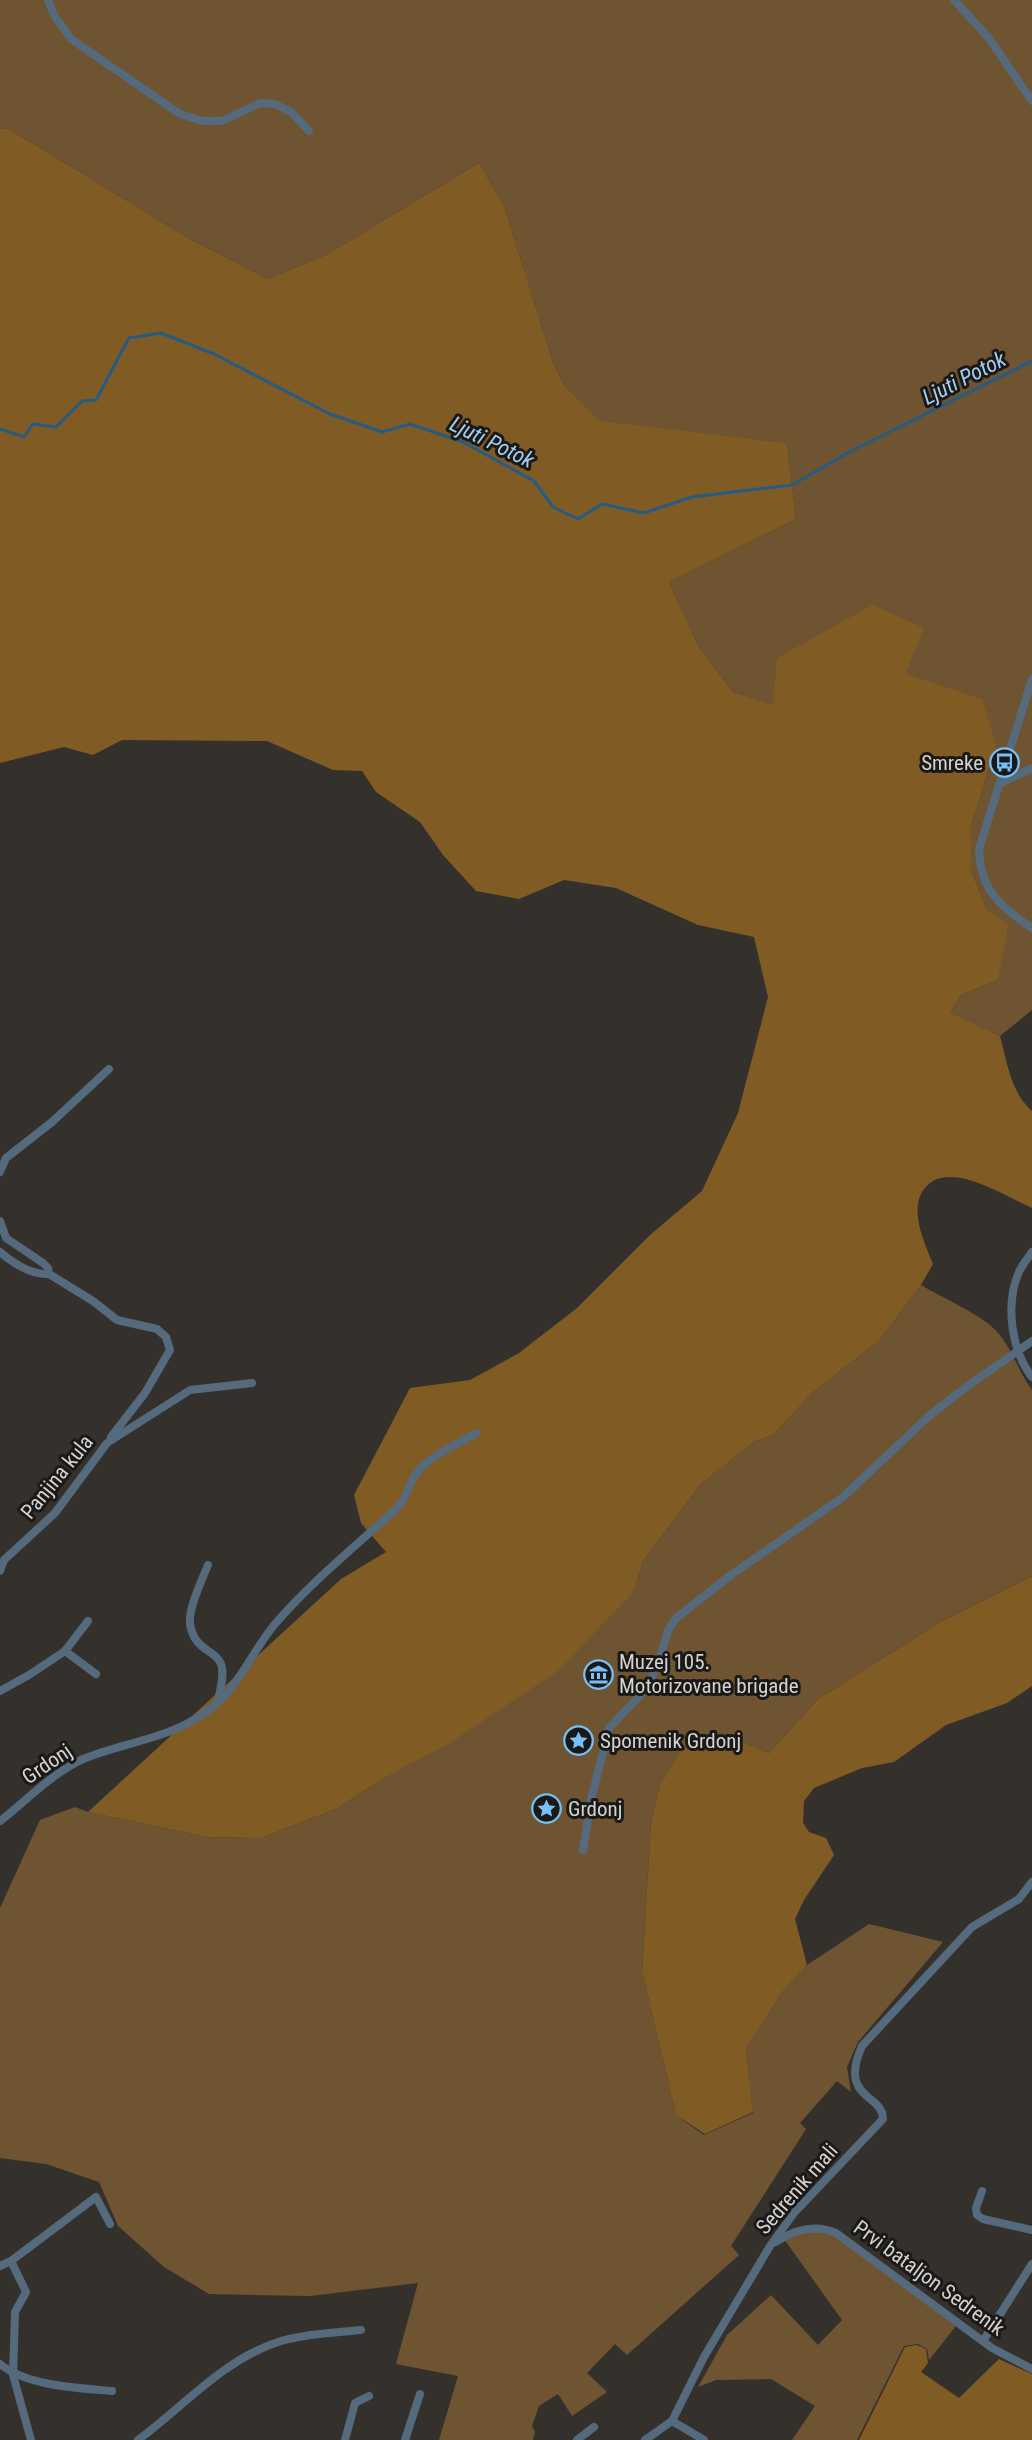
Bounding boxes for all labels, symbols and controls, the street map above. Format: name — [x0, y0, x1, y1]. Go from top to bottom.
water label: Ljuti Potok — [918, 346, 1010, 410]
water label: Ljuti Potok — [446, 411, 538, 473]
bus stop icon: Smreke — [988, 747, 1020, 779]
place label: Smreke — [921, 751, 983, 775]
street label: Panjina kula — [16, 1430, 98, 1524]
place label: Muzej 105. Motorizovane brigade — [619, 1650, 799, 1698]
museum icon: Muzej 105. Motorizovane brigade — [582, 1658, 614, 1690]
place icon: Spomenik Grdonj — [563, 1725, 595, 1757]
place label: Spomenik Grdonj — [600, 1729, 741, 1753]
street label: Grdonj — [18, 1739, 76, 1789]
place icon: Grdonj — [531, 1793, 563, 1825]
place label: Grdonj — [568, 1797, 622, 1821]
street label: Sedrenik mali — [751, 2139, 843, 2239]
street label: Prvi bataljon Sedrenik — [849, 2215, 1009, 2341]

